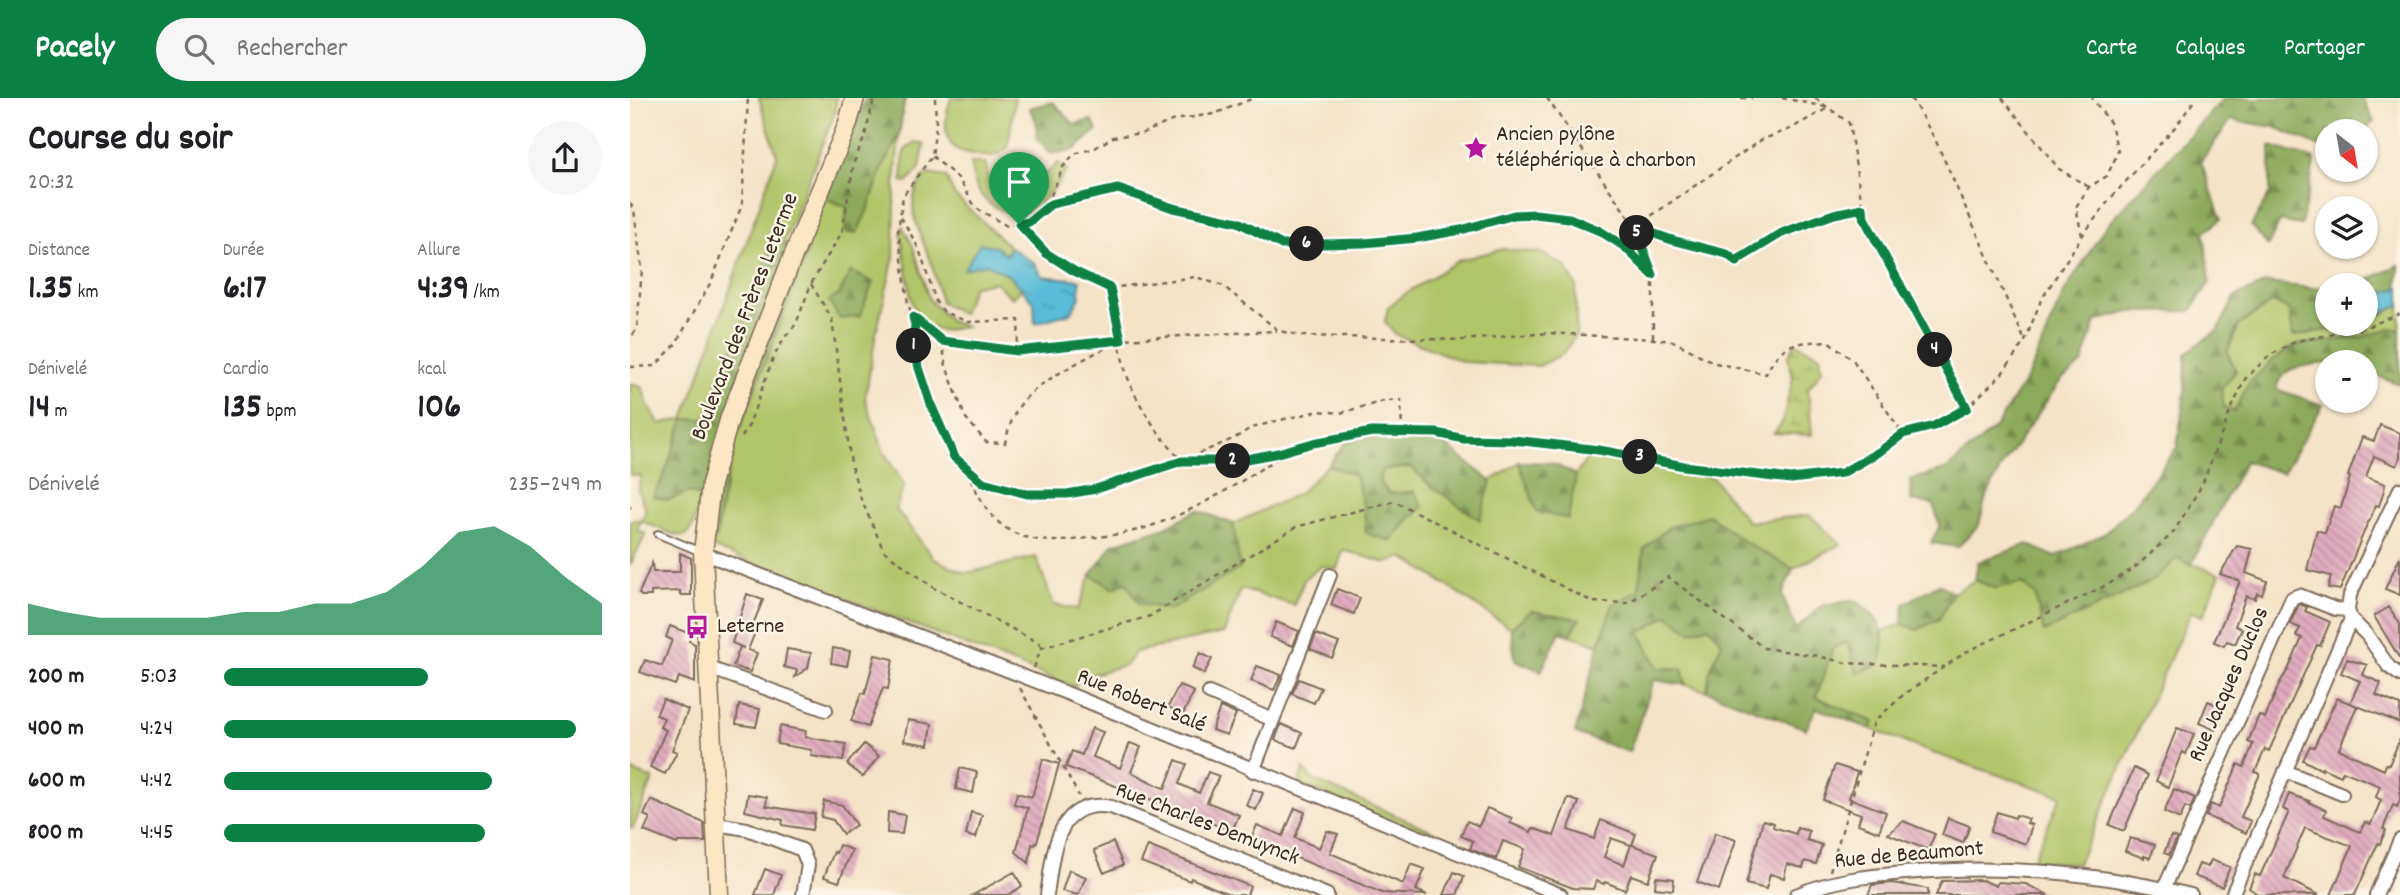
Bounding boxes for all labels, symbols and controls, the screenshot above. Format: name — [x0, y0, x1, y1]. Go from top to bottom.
search box — [156, 18, 646, 81]
text: Pacely — [35, 26, 114, 73]
icon: search — [180, 30, 218, 68]
text: Rechercher — [236, 31, 347, 68]
text: Carte — [2086, 32, 2137, 66]
text: Calques — [2175, 32, 2246, 66]
text: Partager — [2284, 32, 2365, 66]
text: Course du soir — [28, 113, 232, 168]
place label: Ancien pylône téléphérique à charbon — [1496, 119, 1696, 178]
north arrow — [2315, 119, 2378, 182]
map controls — [2315, 119, 2378, 413]
button: share — [528, 121, 602, 195]
place icon: Ancien pylône téléphérique à charbon — [1462, 134, 1490, 162]
pin — [989, 152, 1049, 224]
icon: arrive — [1000, 163, 1038, 201]
text: 20:32 — [28, 167, 75, 200]
street label: Boulevard des Frères Leterme — [684, 189, 808, 445]
button: layers — [2315, 196, 2378, 259]
pin: 5 — [1620, 216, 1654, 250]
text: 5 — [1632, 219, 1641, 246]
pin: 6 — [1290, 226, 1324, 262]
text: 6 — [1302, 230, 1311, 257]
text: Distance — [28, 238, 90, 265]
text: Durée — [223, 238, 264, 265]
text: Allure — [417, 238, 460, 265]
text: 1.35 — [28, 265, 73, 315]
text: 6:17 — [223, 265, 267, 315]
text: 4:39 — [417, 265, 469, 315]
button: + — [2315, 273, 2378, 336]
text: km — [73, 280, 98, 307]
text: /km — [469, 280, 500, 307]
pin: 1 — [896, 328, 932, 364]
text: 1 — [911, 332, 916, 359]
pin: 4 — [1918, 332, 1952, 368]
text: 4 — [1931, 336, 1938, 363]
button: − — [2315, 350, 2378, 413]
text: Dénivelé — [28, 357, 87, 384]
text: Cardio — [223, 357, 269, 384]
text: kcal — [417, 357, 446, 384]
text: 14 — [28, 384, 50, 434]
text: 135 — [223, 384, 262, 434]
text: 106 — [417, 384, 461, 434]
text: m — [50, 399, 68, 426]
text: bpm — [262, 399, 296, 426]
pin: 3 — [1622, 440, 1658, 474]
text: 3 — [1635, 443, 1644, 470]
pin: 2 — [1216, 444, 1250, 478]
text: 2 — [1228, 447, 1237, 474]
text: Dénivelé — [28, 469, 100, 502]
text: 235–249 m — [508, 469, 602, 502]
street label: Rue Jacques Duclos — [2181, 602, 2279, 768]
place label: Leterne — [717, 611, 784, 644]
bus stop icon: Leterne — [683, 613, 711, 641]
text: 200 m — [28, 661, 84, 694]
text: 5:03 — [140, 661, 177, 694]
street label: Rue Robert Salé — [1071, 661, 1211, 743]
text: 400 m — [28, 713, 84, 746]
text: 4:24 — [140, 713, 173, 746]
text: 600 m — [28, 765, 85, 798]
text: 4:42 — [140, 765, 173, 798]
street label: Rue Charles Demuynck — [1110, 775, 1304, 875]
text: 800 m — [28, 817, 83, 850]
text: 4:45 — [140, 817, 174, 850]
street label: Rue de Beaumont — [1833, 833, 1985, 879]

